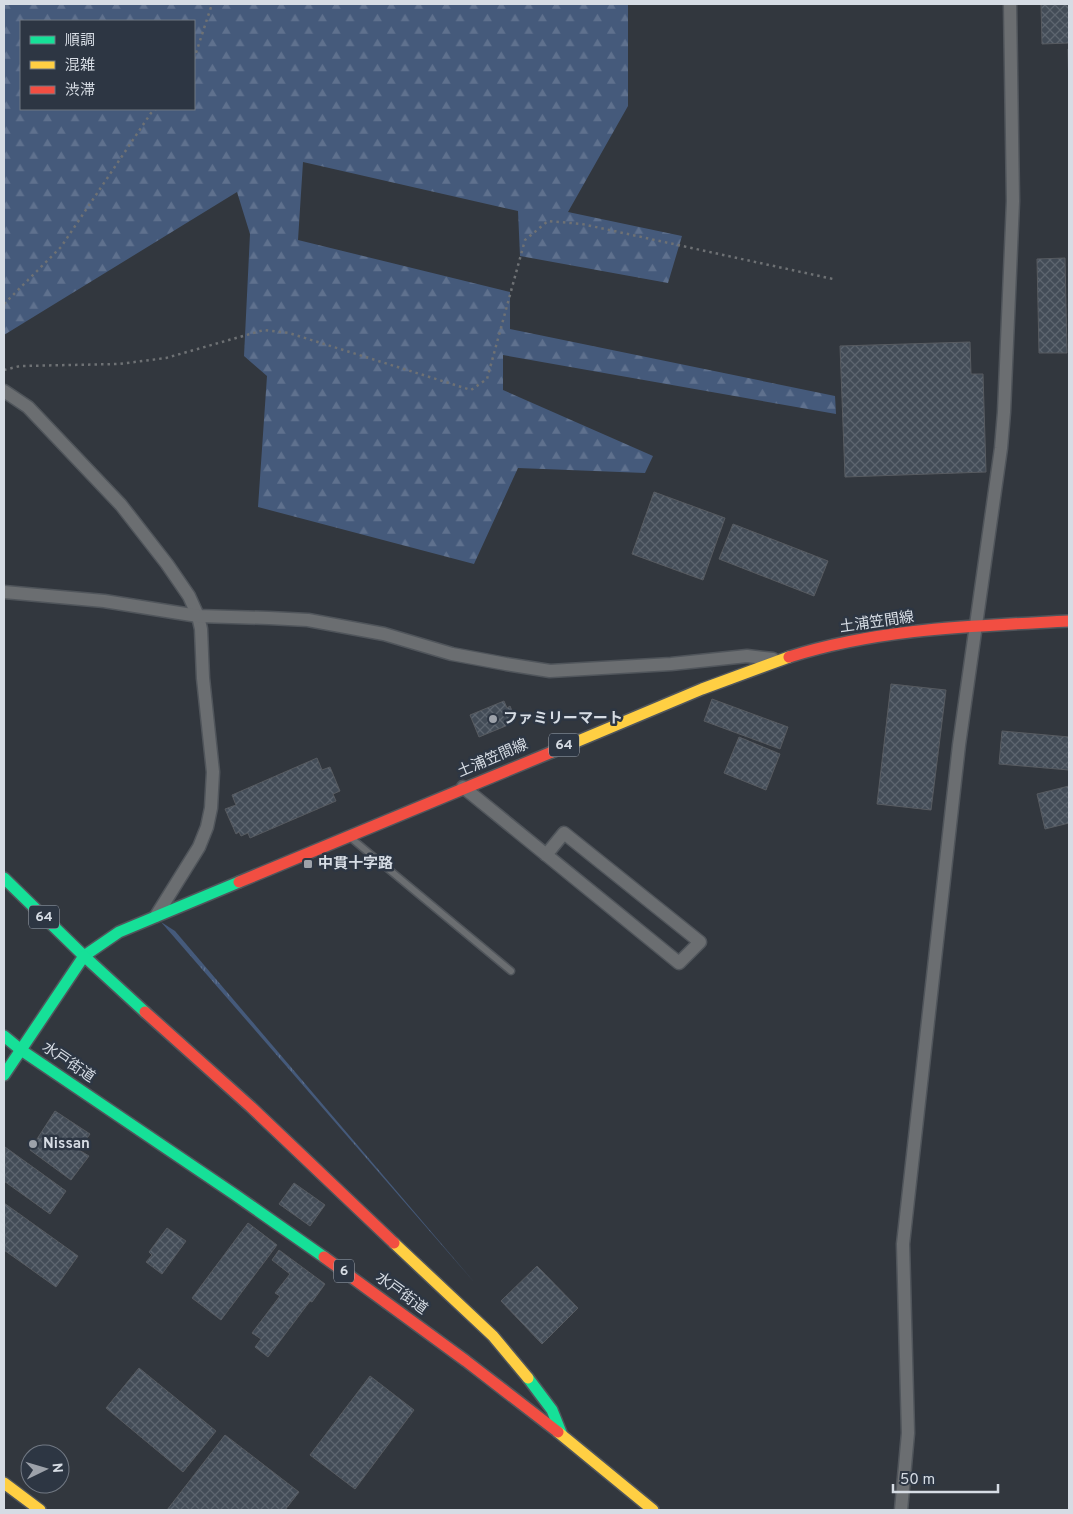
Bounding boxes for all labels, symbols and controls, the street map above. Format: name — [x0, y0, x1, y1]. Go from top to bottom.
legend — [20, 20, 195, 110]
text: 順調 — [65, 32, 95, 51]
text: 混雑 — [65, 57, 95, 76]
text: 渋滞 — [65, 82, 95, 101]
street label: 土浦笠間線 — [838, 607, 915, 638]
place label: ファミリーマート — [503, 710, 623, 729]
marker: ファミリーマート — [487, 713, 499, 725]
road number: 64 — [549, 734, 579, 756]
street label: 土浦笠間線 — [454, 735, 531, 782]
place label: 中貫十字路 — [318, 855, 393, 874]
marker: 中貫十字路 — [302, 858, 314, 870]
road number: 64 — [29, 906, 59, 929]
street label: 水戸街道 — [38, 1038, 98, 1088]
place label: Nissan — [43, 1135, 90, 1154]
marker: Nissan — [27, 1138, 39, 1150]
road number: 6 — [334, 1260, 354, 1282]
street label: 水戸街道 — [371, 1269, 431, 1319]
north arrow — [20, 1444, 70, 1494]
text: N — [48, 1462, 65, 1474]
scale bar — [893, 1462, 998, 1494]
text: 50 m — [900, 1471, 935, 1490]

